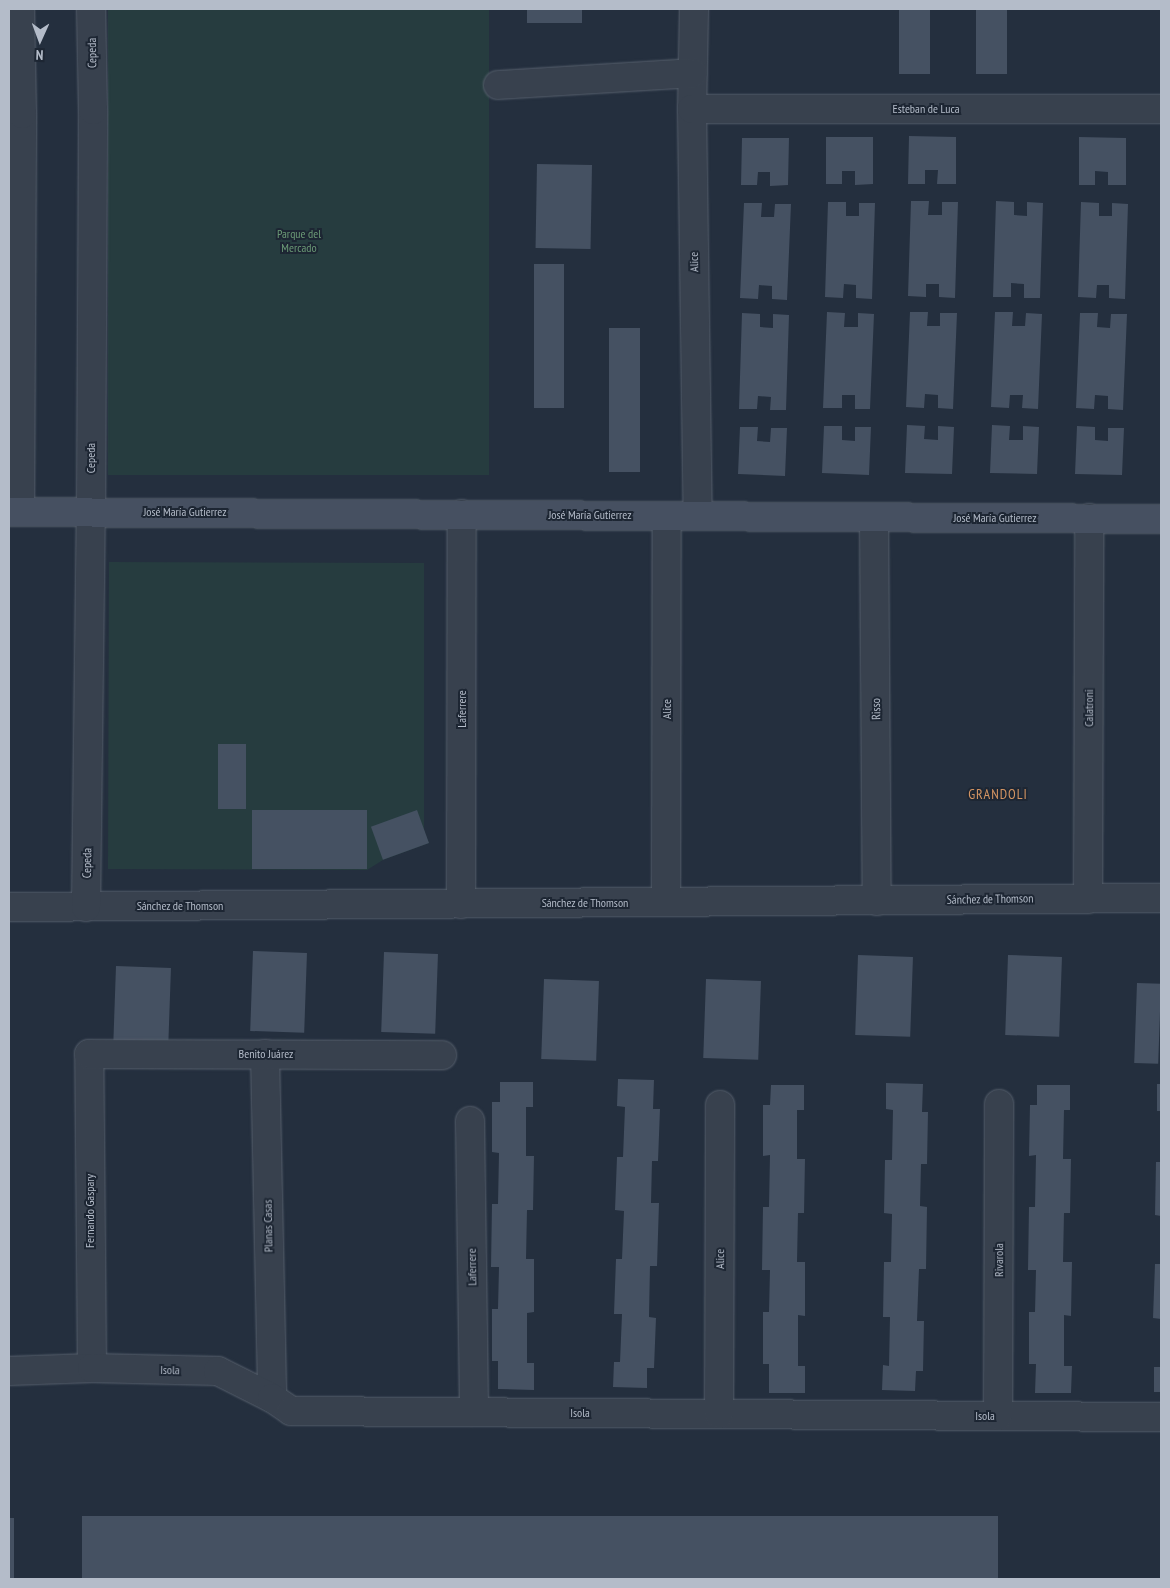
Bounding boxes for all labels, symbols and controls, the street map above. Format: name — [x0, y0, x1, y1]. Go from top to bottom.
north arrow — [15, 15, 65, 65]
street label: Cepeda — [85, 38, 99, 68]
text: N — [35, 46, 44, 64]
street label: Esteban de Luca — [893, 102, 959, 116]
park label: Parque del Mercado — [277, 227, 321, 255]
street label: Alice — [687, 252, 701, 272]
street label: Cepeda — [84, 443, 98, 473]
street label: José María Gutierrez — [143, 505, 227, 519]
street label: José María Gutierrez — [548, 508, 632, 522]
street label: José María Gutierrez — [953, 511, 1037, 525]
street label: Calatroni — [1082, 689, 1096, 727]
street label: Laferrere — [455, 690, 469, 728]
street label: Risso — [869, 698, 883, 720]
street label: Alice — [660, 699, 674, 719]
district label: GRANDOLI — [967, 786, 1029, 802]
street label: Cepeda — [80, 848, 94, 878]
street label: Sánchez de Thomson — [946, 891, 1034, 907]
street label: Sánchez de Thomson — [541, 896, 629, 910]
street label: Sánchez de Thomson — [136, 899, 224, 913]
street label: Benito Juárez — [239, 1047, 293, 1061]
street label: Fernando Gaspary — [83, 1174, 97, 1248]
street label: Planas Casas — [260, 1200, 276, 1252]
street label: Rivarola — [992, 1243, 1006, 1277]
street label: Laferrere — [464, 1248, 480, 1286]
street label: Alice — [713, 1249, 727, 1269]
street label: Isola — [160, 1363, 180, 1377]
street label: Isola — [570, 1406, 590, 1420]
street label: Isola — [975, 1409, 995, 1423]

